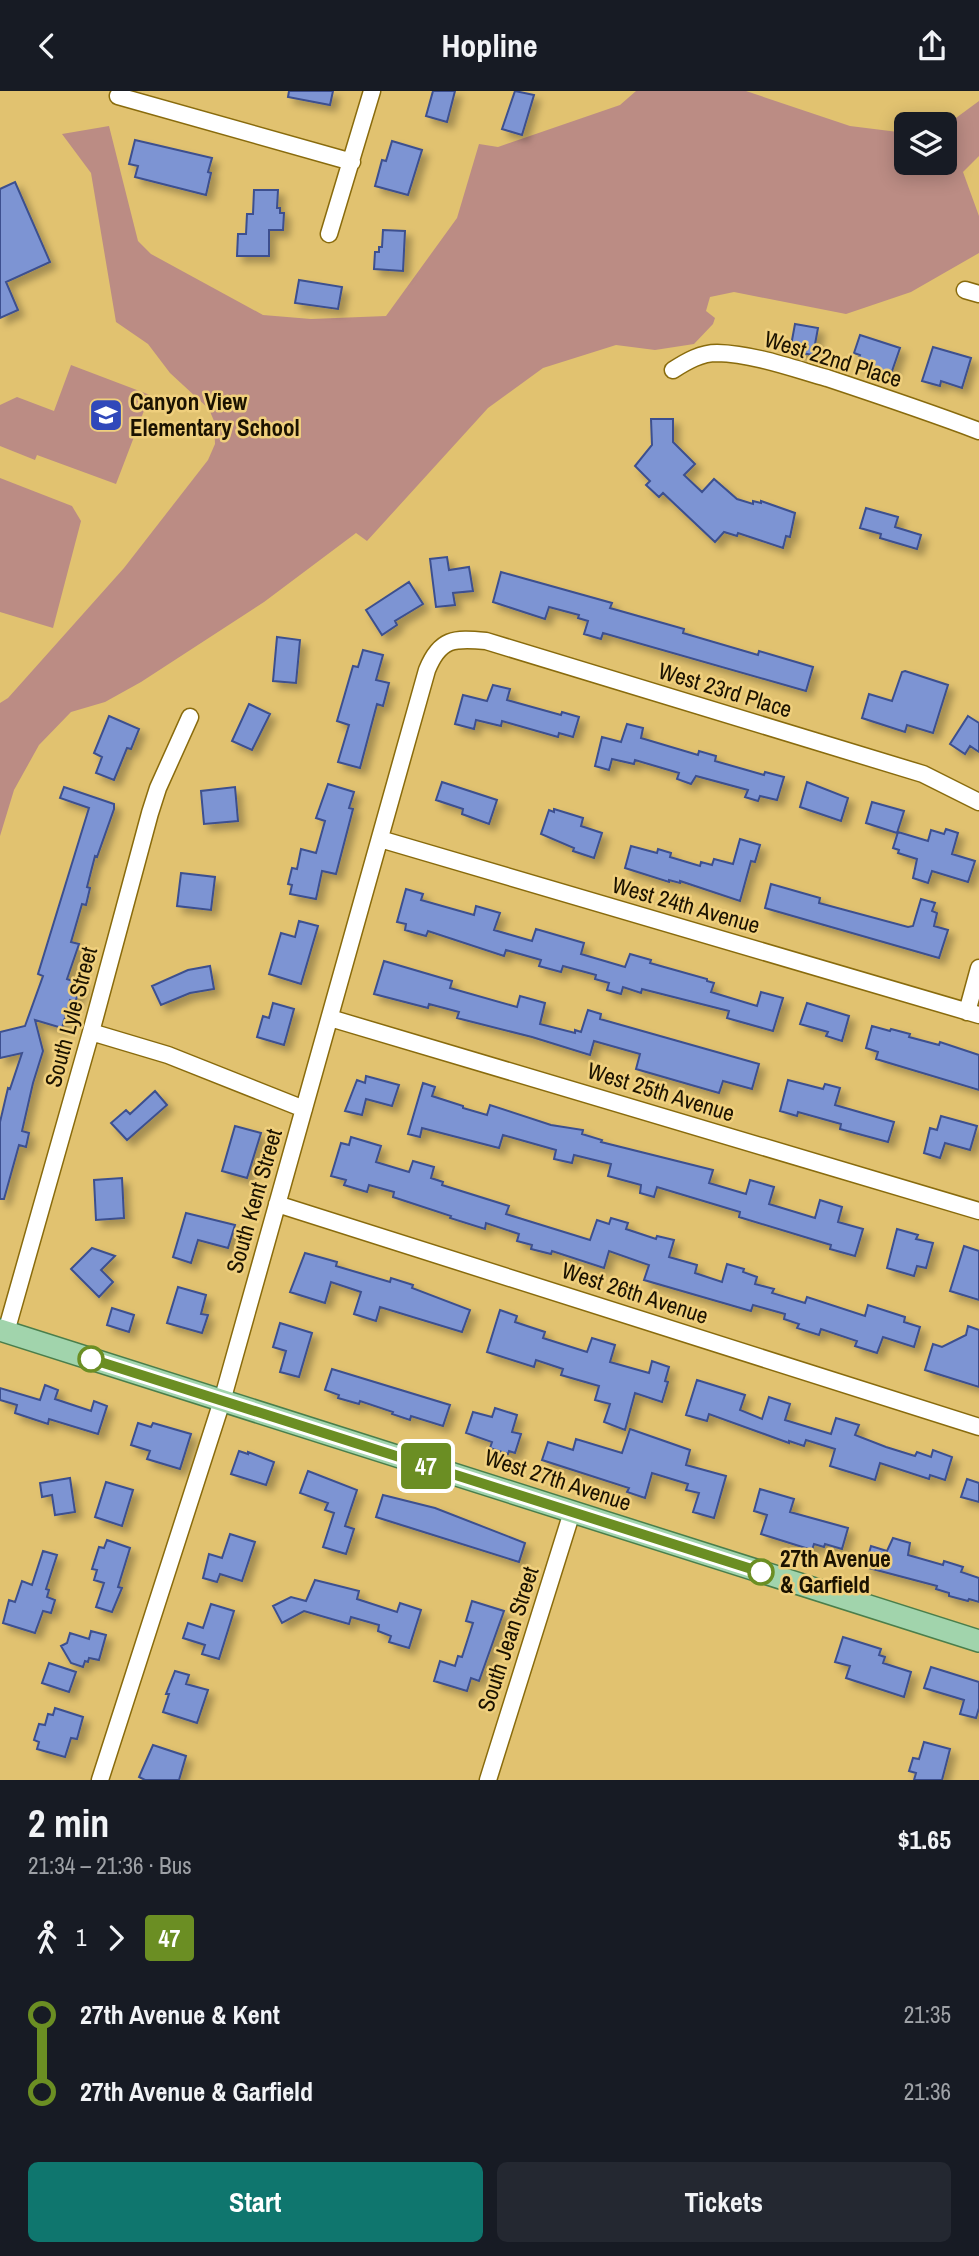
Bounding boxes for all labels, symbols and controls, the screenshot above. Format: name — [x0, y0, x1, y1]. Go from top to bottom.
text: Hopline — [441, 24, 538, 67]
icon: back — [28, 27, 66, 65]
icon: share — [913, 27, 951, 65]
map controls — [894, 112, 957, 175]
button: layers — [894, 112, 957, 175]
street label: West 22nd Place — [761, 323, 906, 394]
place label: Canyon View Elementary School — [130, 386, 300, 443]
school or university icon: Canyon View Elementary School — [87, 396, 125, 434]
street label: West 23rd Place — [655, 655, 796, 725]
street label: West 24th Avenue — [609, 869, 764, 940]
street label: South Lyle Street — [37, 943, 104, 1090]
street label: West 25th Avenue — [584, 1054, 739, 1129]
street label: South Kent Street — [218, 1125, 289, 1277]
street label: West 26th Avenue — [558, 1254, 712, 1331]
unlabelled marker — [78, 1346, 104, 1372]
street label: West 27th Avenue — [481, 1441, 635, 1518]
line badge: 47 — [394, 1443, 458, 1489]
text: 47 — [415, 1450, 437, 1482]
place label: 27th Avenue & Garfield — [780, 1543, 891, 1600]
marker: 27th Avenue & Garfield — [748, 1559, 774, 1585]
street label: South Jean Street — [469, 1562, 546, 1715]
text: 2 min — [28, 1798, 109, 1849]
text: $1.65 — [898, 1822, 951, 1857]
text: 21:34 – 21:36 · Bus — [28, 1850, 192, 1881]
icon: walk — [28, 1919, 66, 1957]
icon: forward — [97, 1919, 135, 1957]
text: 1 — [76, 1922, 87, 1953]
text: 47 — [159, 1922, 180, 1954]
text: 27th Avenue & Kent — [80, 1997, 280, 2032]
text: 21:35 — [904, 1999, 951, 2030]
text: 27th Avenue & Garfield — [80, 2074, 313, 2109]
text: 21:36 — [904, 2076, 951, 2107]
button: Start — [28, 2162, 483, 2242]
button: Tickets — [497, 2162, 951, 2242]

